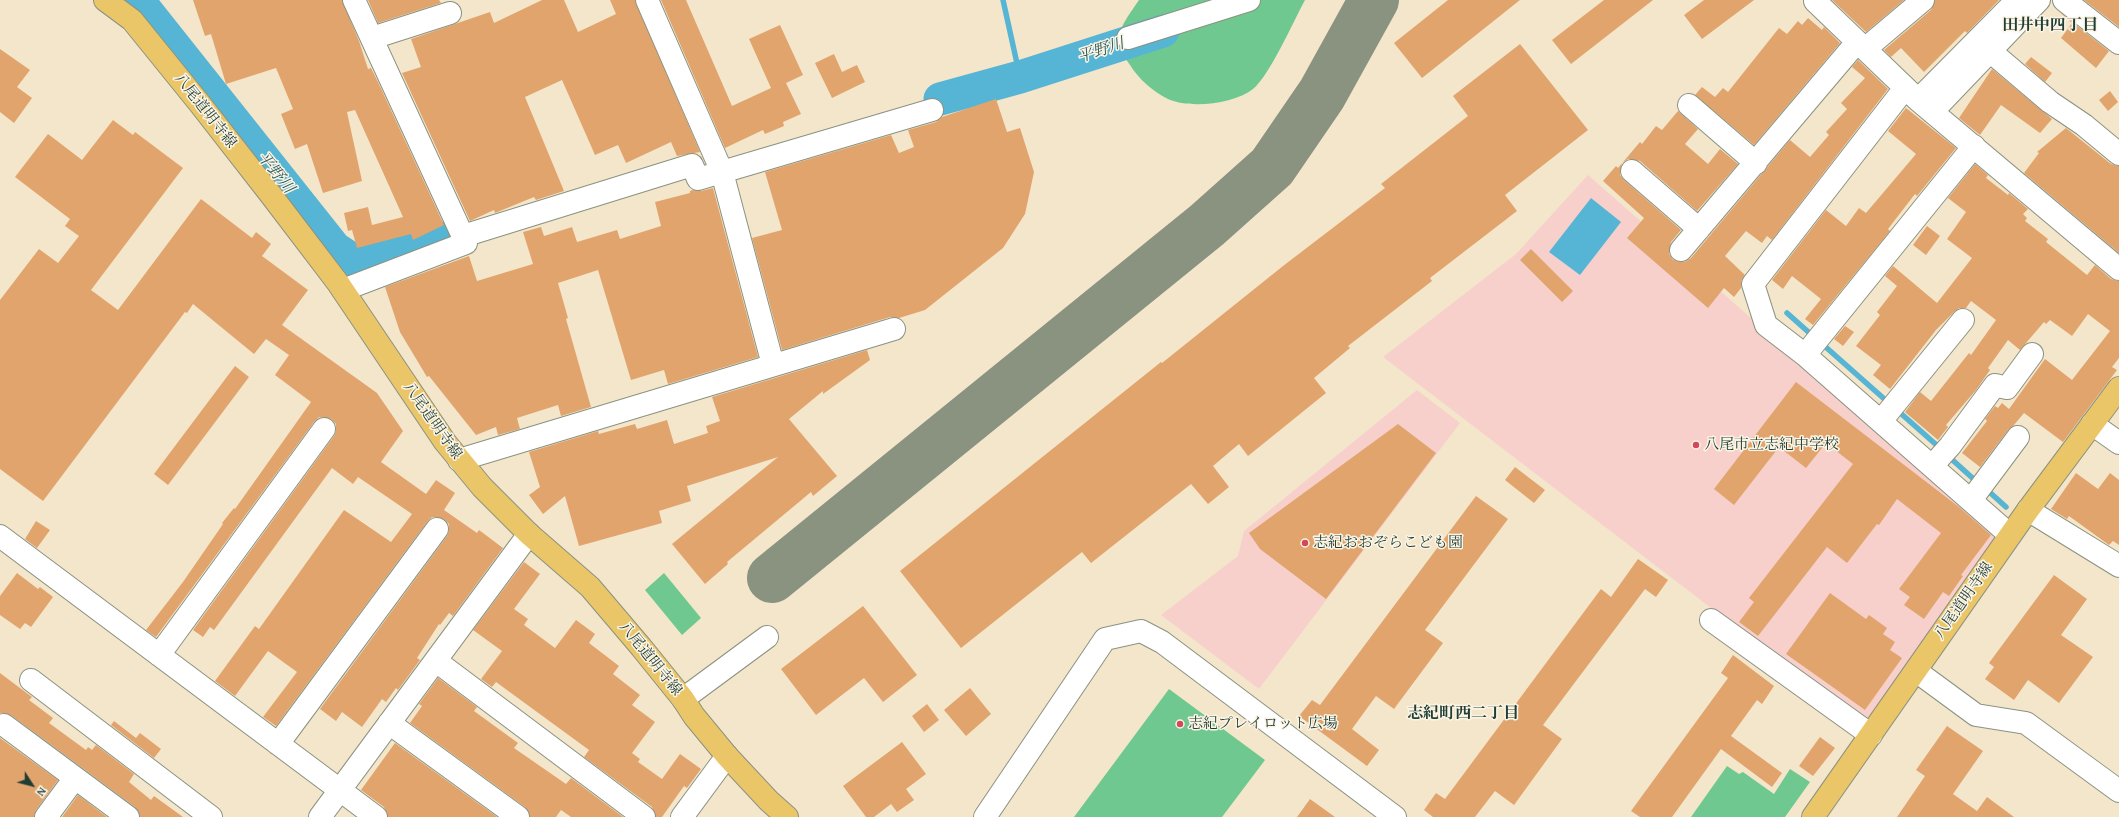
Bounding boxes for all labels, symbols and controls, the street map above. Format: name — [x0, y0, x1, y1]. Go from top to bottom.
district label: 田井中四丁目 — [2002, 16, 2098, 36]
water label: 平野川 — [1075, 34, 1127, 68]
street label: 八尾道明寺線 — [170, 70, 240, 152]
water label: 平野川 — [252, 148, 298, 198]
street label: 八尾道明寺線 — [399, 379, 465, 463]
place label: 八尾市立志紀中学校 — [1704, 436, 1839, 454]
marker: 八尾市立志紀中学校 — [1691, 440, 1701, 450]
place label: 志紀おおぞらこども園 — [1313, 534, 1463, 552]
marker: 志紀おおぞらこども園 — [1300, 538, 1310, 548]
street label: 八尾道明寺線 — [1931, 559, 1997, 643]
street label: 八尾道明寺線 — [615, 618, 685, 700]
district label: 志紀町西二丁目 — [1407, 704, 1519, 724]
place label: 志紀プレイロット広場 — [1188, 715, 1338, 733]
marker: 志紀プレイロット広場 — [1175, 719, 1185, 729]
north arrow — [12, 765, 52, 805]
text: N — [33, 784, 50, 800]

